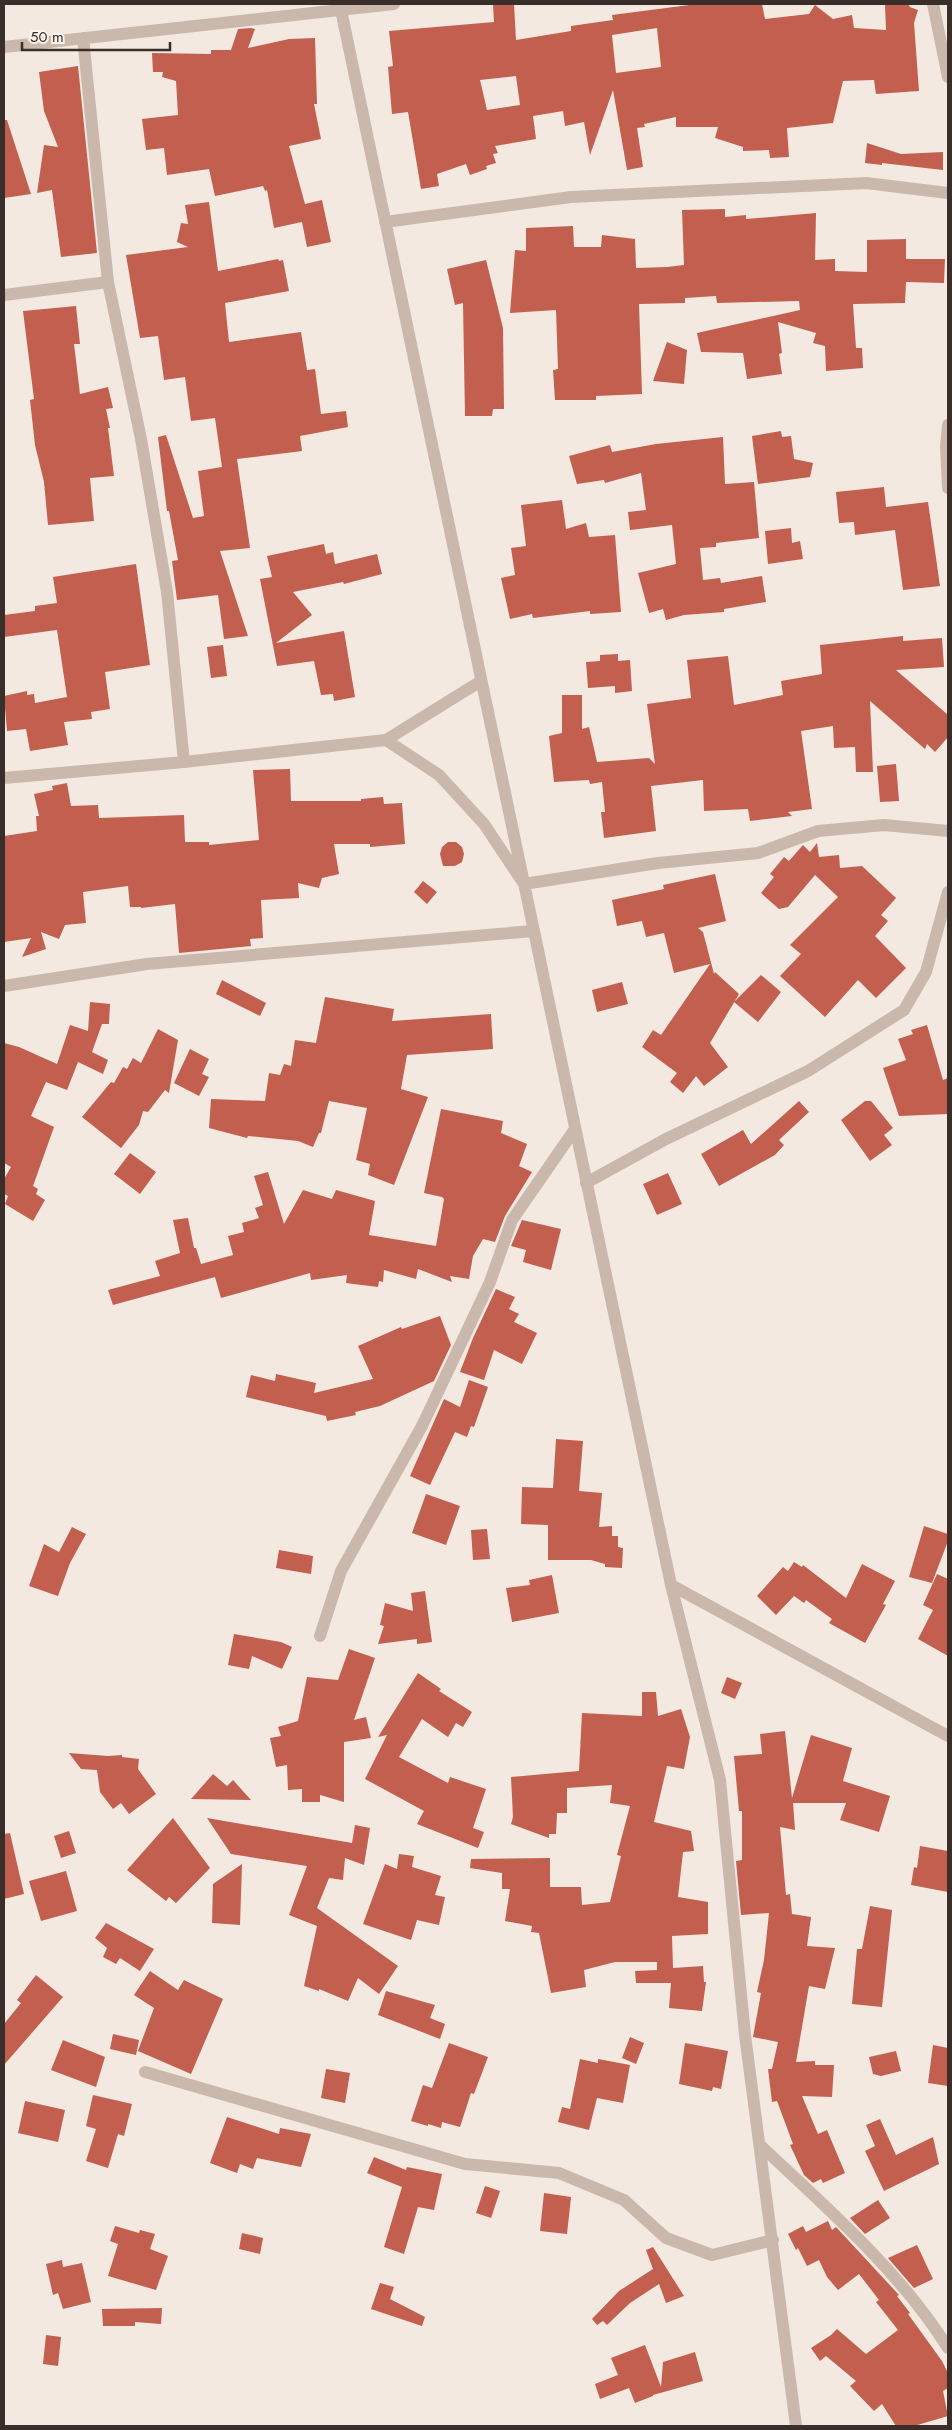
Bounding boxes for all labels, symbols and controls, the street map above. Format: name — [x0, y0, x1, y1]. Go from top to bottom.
scale bar — [22, 20, 170, 52]
text: 50 m — [30, 26, 64, 48]

